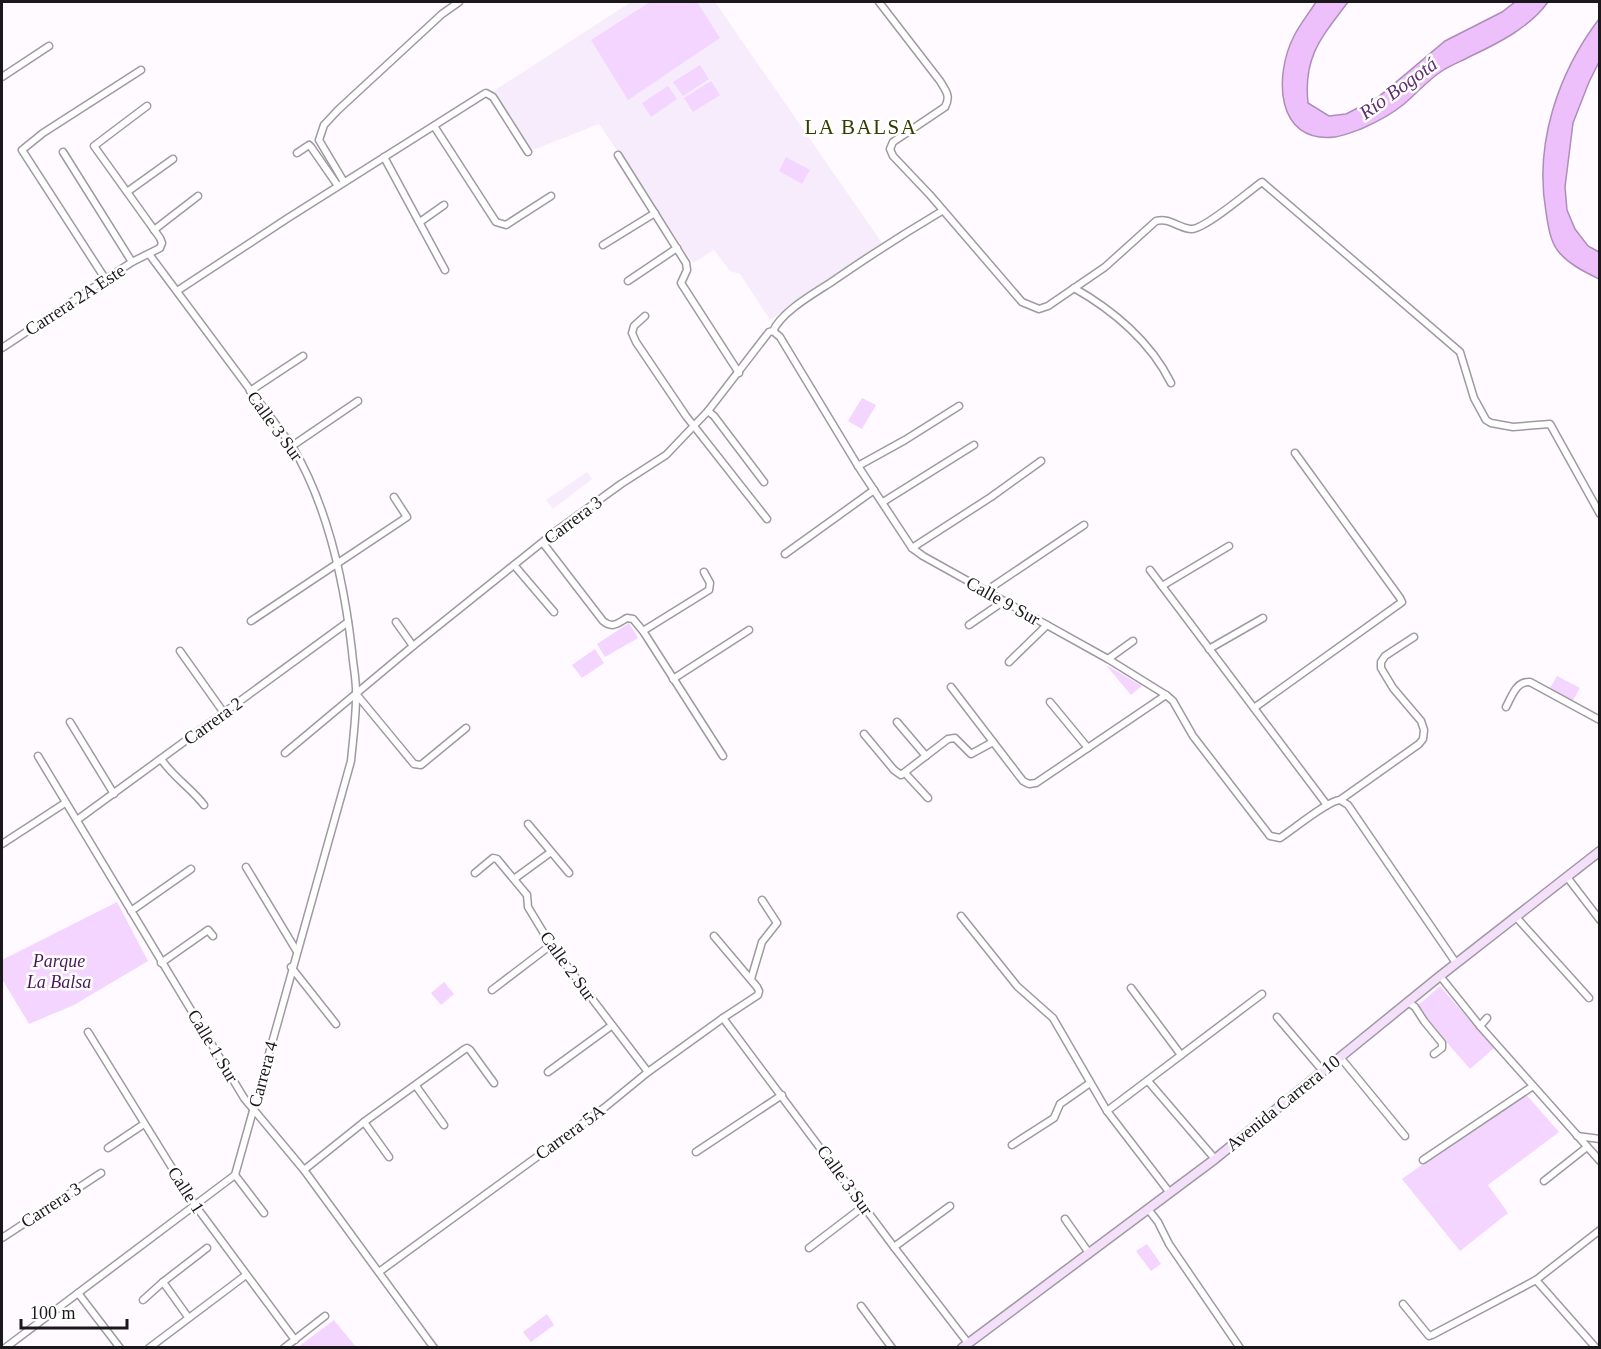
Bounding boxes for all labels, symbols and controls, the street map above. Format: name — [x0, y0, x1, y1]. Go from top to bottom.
water label: Río Bogotá — [1354, 52, 1442, 125]
district label: LA BALSA — [805, 115, 917, 139]
street label: Carrera 2A Este — [21, 260, 129, 340]
street label: Calle 3 Sur — [243, 387, 307, 465]
street label: Carrera 3 — [540, 492, 606, 548]
street label: Calle 9 Sur — [963, 573, 1043, 629]
street label: Carrera 2 — [180, 693, 246, 749]
street label: Calle 2 Sur — [536, 927, 600, 1005]
park label: Parque La Balsa — [26, 951, 91, 992]
street label: Calle 1 Sur — [184, 1006, 242, 1086]
street label: Carrera 4 — [245, 1039, 281, 1109]
street label: Avenida Carrera 10 — [1222, 1051, 1344, 1155]
street label: Carrera 5A — [532, 1100, 608, 1164]
street label: Calle 3 Sur — [813, 1141, 877, 1219]
street label: Calle 1 — [164, 1163, 208, 1217]
street label: Carrera 3 — [17, 1178, 85, 1232]
scale bar — [21, 1292, 128, 1330]
text: 100 m — [30, 1303, 76, 1323]

